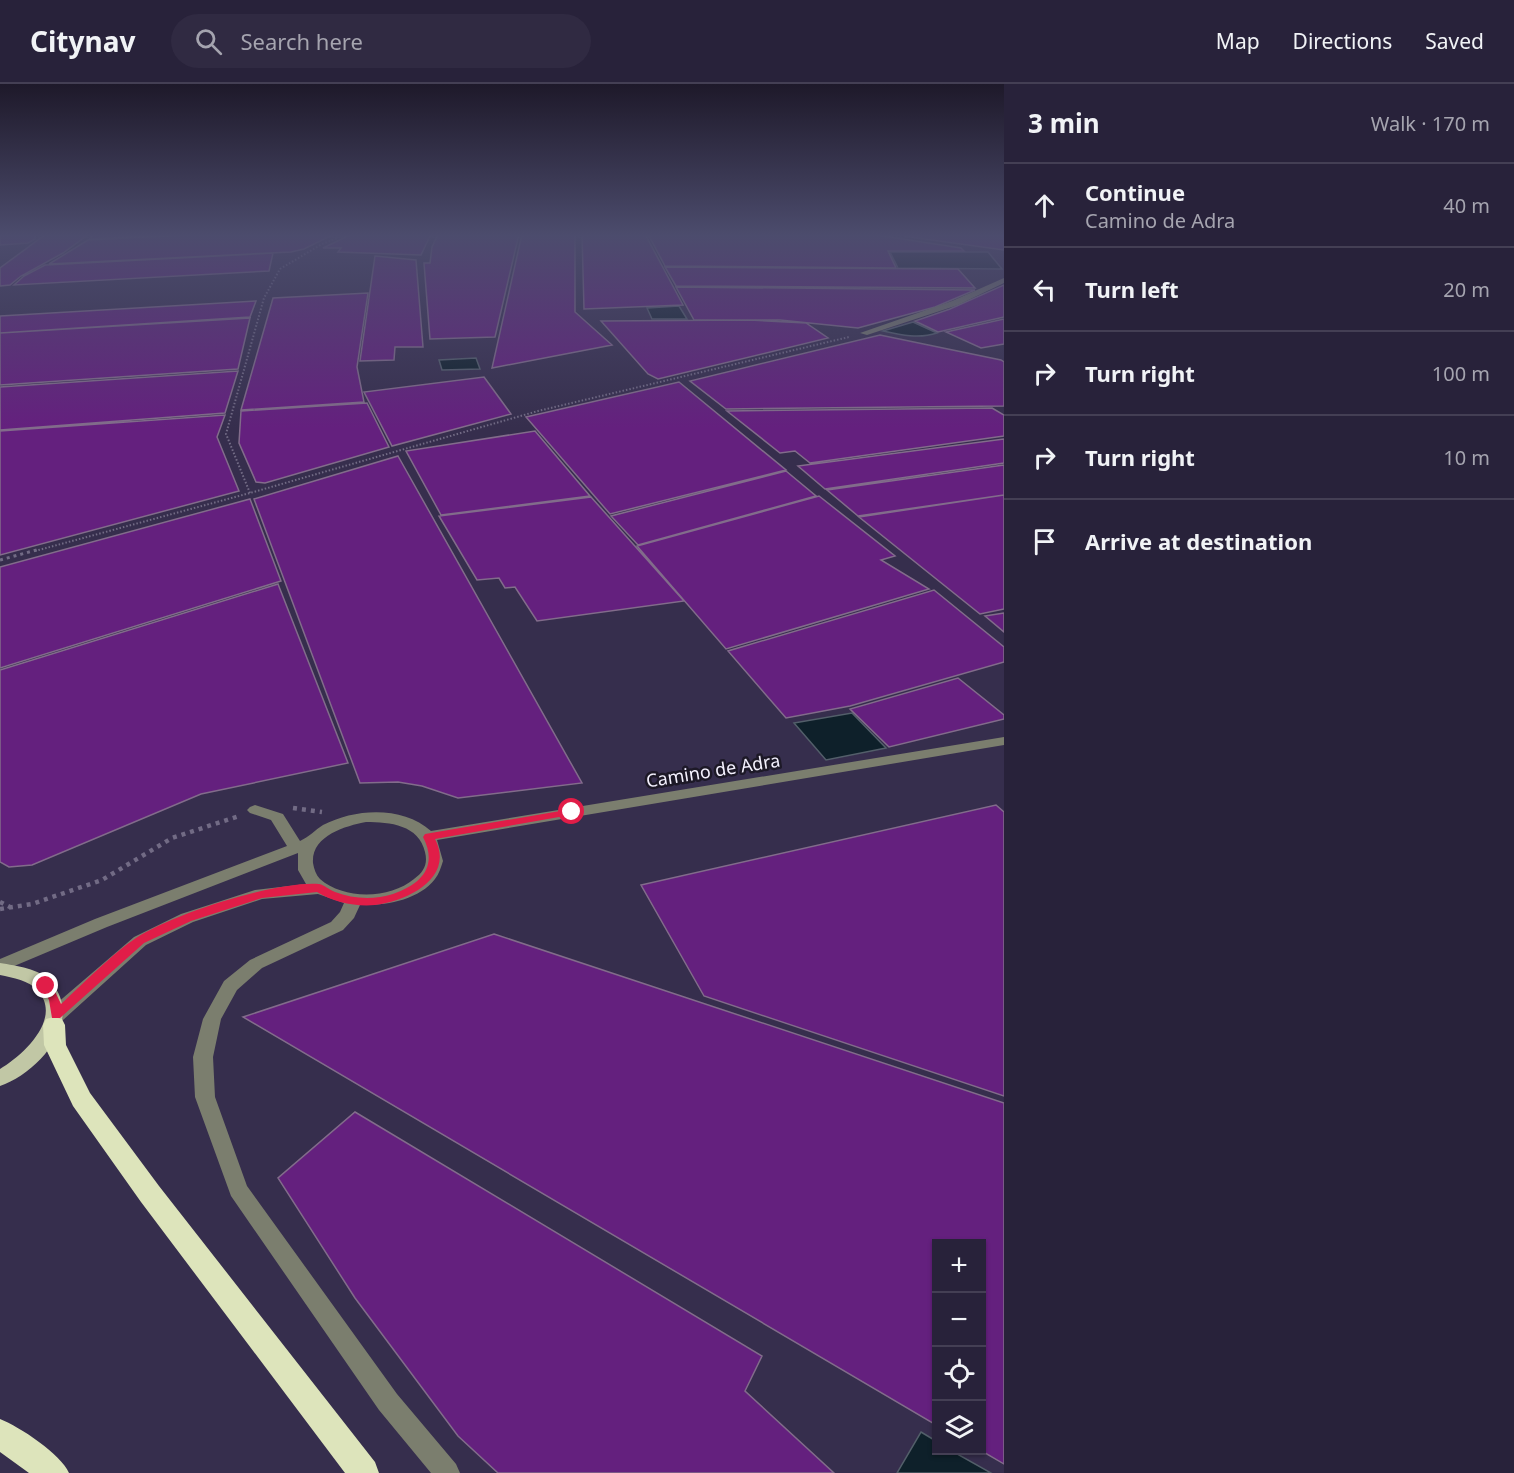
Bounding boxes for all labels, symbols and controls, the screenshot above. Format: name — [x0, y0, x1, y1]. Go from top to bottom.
search box — [171, 14, 591, 68]
text: Citynav — [30, 22, 135, 60]
icon: search — [192, 25, 225, 58]
text: Search here — [240, 26, 363, 56]
text: Map — [1216, 27, 1260, 55]
text: Directions — [1293, 27, 1392, 55]
text: Saved — [1425, 27, 1484, 55]
text: 3 min — [1028, 105, 1100, 141]
text: Walk · 170 m — [1371, 110, 1490, 137]
text: Continue — [1085, 177, 1185, 207]
icon: ahead — [1028, 189, 1061, 222]
text: 40 m — [1443, 192, 1490, 219]
text: Camino de Adra — [1085, 207, 1235, 234]
icon: left — [1028, 273, 1061, 306]
text: Turn left — [1085, 274, 1179, 304]
text: 20 m — [1443, 276, 1490, 303]
icon: right — [1028, 357, 1061, 390]
text: Turn right — [1085, 358, 1195, 388]
text: 100 m — [1432, 360, 1490, 387]
icon: right — [1028, 441, 1061, 474]
text: Turn right — [1085, 442, 1195, 472]
text: 10 m — [1443, 444, 1490, 471]
icon: arrive — [1028, 525, 1061, 558]
text: Arrive at destination — [1085, 526, 1312, 556]
street label: Camino de Adra — [644, 748, 782, 792]
route start — [558, 798, 584, 824]
route end — [32, 972, 58, 998]
map controls — [932, 1239, 986, 1455]
button: + — [932, 1239, 986, 1293]
button: − — [932, 1293, 986, 1347]
button: locate — [932, 1347, 986, 1401]
button: layers — [932, 1401, 986, 1455]

